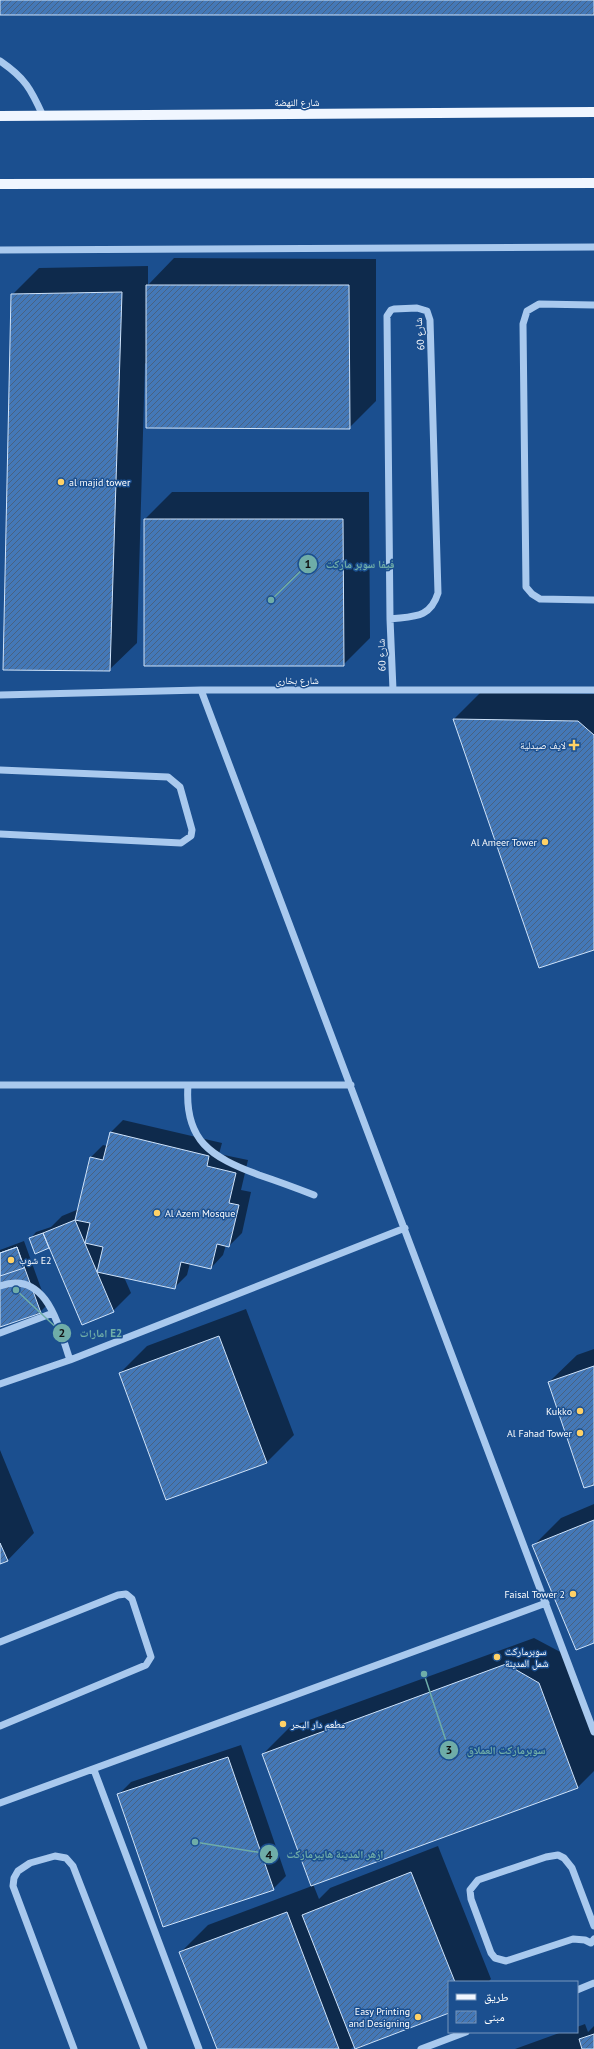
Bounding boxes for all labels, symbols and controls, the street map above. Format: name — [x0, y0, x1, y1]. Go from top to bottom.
street label: شارع النهضة — [274, 96, 320, 109]
street label: شارع 60 — [412, 317, 427, 351]
place label: al majid tower — [69, 476, 131, 489]
marker: al majid tower — [56, 477, 66, 487]
callout: فيفا سوبر ماركت — [298, 552, 403, 575]
text: 1 — [305, 556, 311, 571]
text: فيفا سوبر ماركت — [326, 557, 395, 571]
street label: شارع 60 — [374, 638, 389, 671]
street label: شارع بخارى — [275, 674, 319, 687]
place label: لايف صيدلية — [520, 739, 566, 752]
marker: لايف صيدلية — [569, 740, 579, 750]
place label: Al Ameer Tower — [471, 836, 538, 849]
marker: Al Ameer Tower — [540, 837, 550, 847]
place label: Al Azem Mosque — [165, 1207, 235, 1220]
marker: Al Azem Mosque — [152, 1208, 162, 1218]
place label: شوب E2 — [19, 1254, 51, 1267]
marker: شوب E2 — [6, 1255, 16, 1265]
callout: امارات E2 — [52, 1321, 130, 1344]
text: 2 — [59, 1325, 65, 1340]
text: امارات E2 — [80, 1326, 122, 1340]
place label: Kukko — [546, 1405, 572, 1418]
marker: Kukko — [575, 1406, 585, 1416]
place label: Al Fahad Tower — [507, 1427, 573, 1440]
marker: Al Fahad Tower — [575, 1428, 585, 1438]
place label: Faisal Tower 2 — [504, 1588, 565, 1601]
marker: Faisal Tower 2 — [568, 1589, 578, 1599]
place label: سوبرماركت شمل المدينة — [505, 1645, 549, 1670]
marker: سوبرماركت شمل المدينة — [492, 1652, 502, 1662]
place label: مطعم دار البحر — [290, 1718, 346, 1732]
marker: مطعم دار البحر — [278, 1719, 288, 1729]
callout: سوبرماركت العملاق — [439, 1738, 554, 1761]
text: 3 — [446, 1742, 452, 1757]
text: سوبرماركت العملاق — [467, 1743, 546, 1758]
callout: ازهر المدينة هايبرماركت — [259, 1843, 392, 1866]
text: 4 — [266, 1847, 273, 1862]
text: ازهر المدينة هايبرماركت — [287, 1847, 383, 1861]
legend — [448, 1981, 578, 2033]
text: طريق — [484, 1989, 509, 2004]
place label: Easy Printing and Designing — [349, 2005, 410, 2030]
text: مبنى — [484, 2009, 505, 2024]
marker: Easy Printing and Designing — [413, 2012, 423, 2022]

